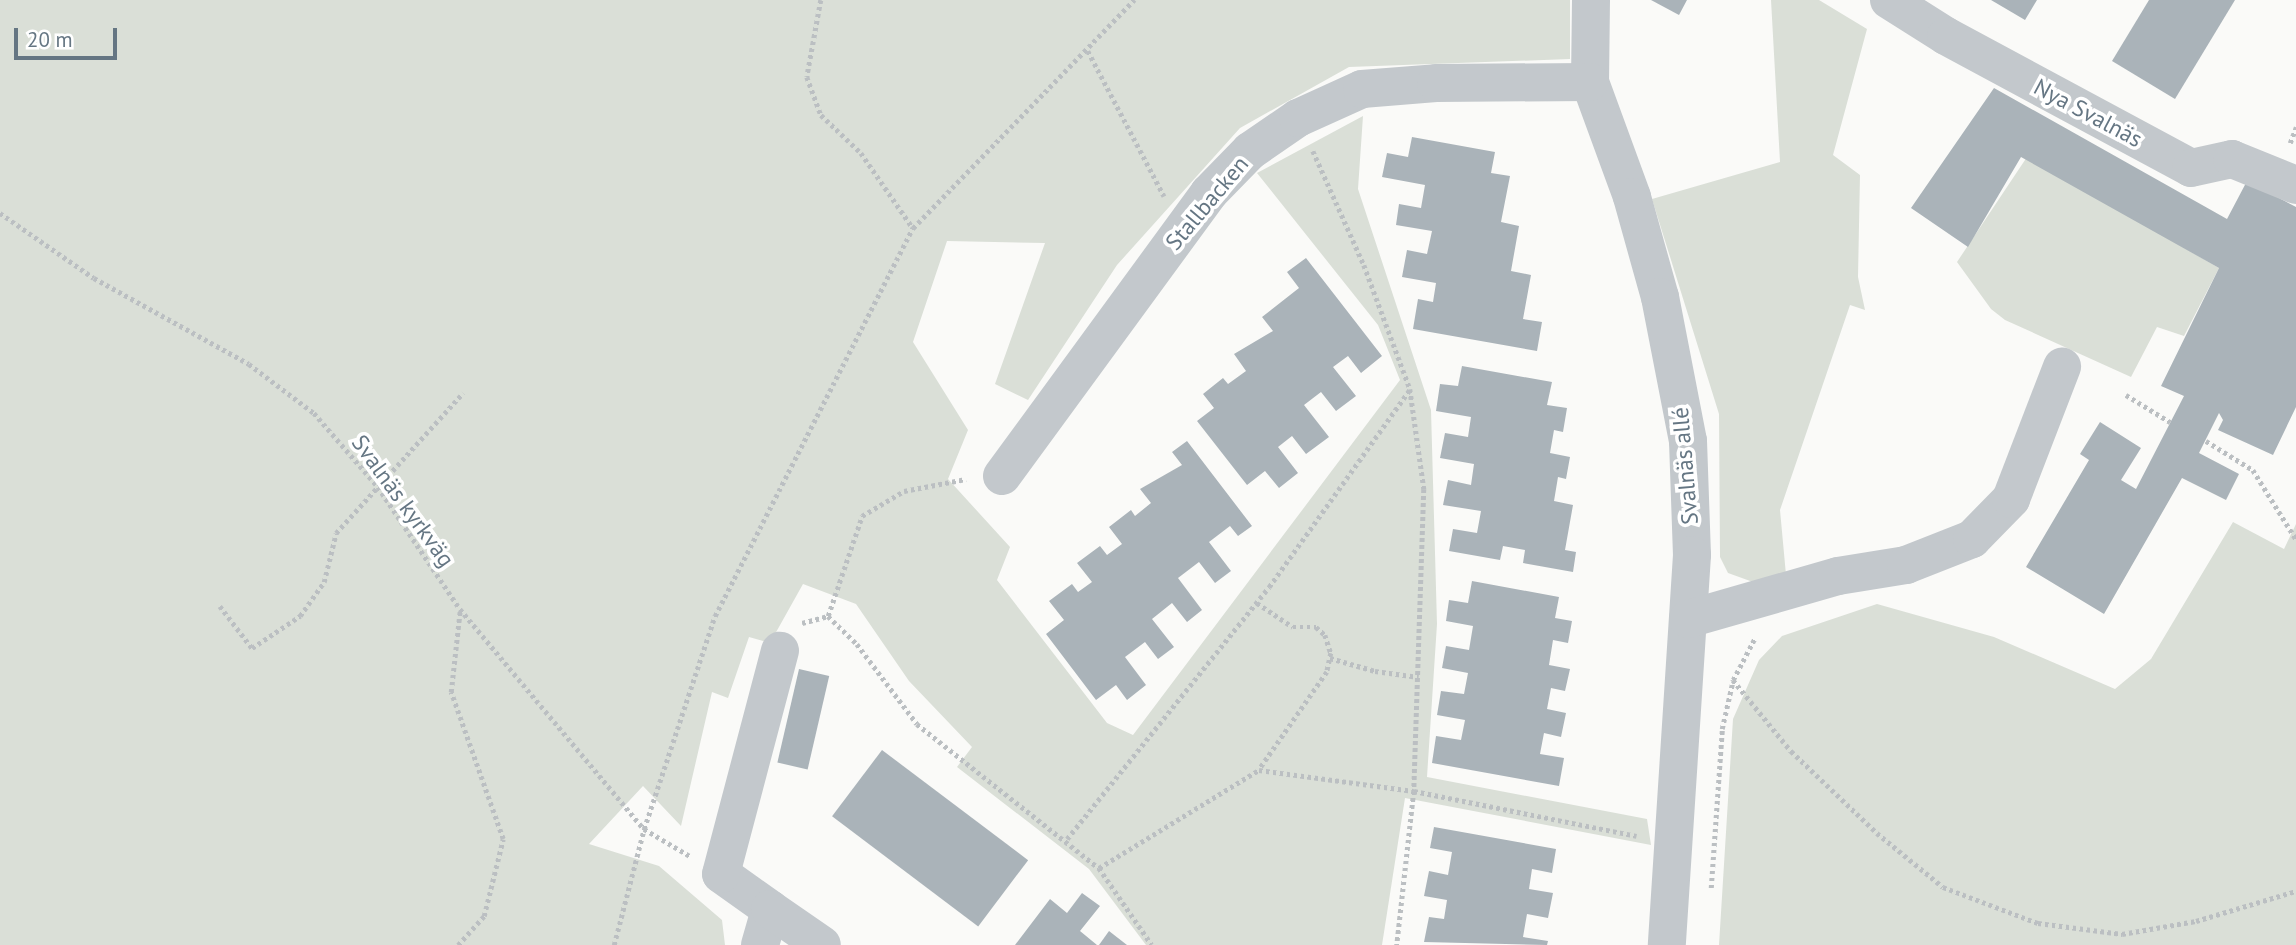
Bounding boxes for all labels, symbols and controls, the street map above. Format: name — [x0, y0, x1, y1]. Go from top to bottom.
scale bar — [18, 14, 121, 58]
text: 20 m — [27, 26, 73, 53]
street label: Nya Svalnäs — [2029, 73, 2147, 153]
street label: Stallbacken — [1160, 150, 1254, 256]
street label: Svalnäs allé — [1666, 406, 1704, 526]
street label: Svalnäs kyrkväg — [346, 430, 460, 572]

